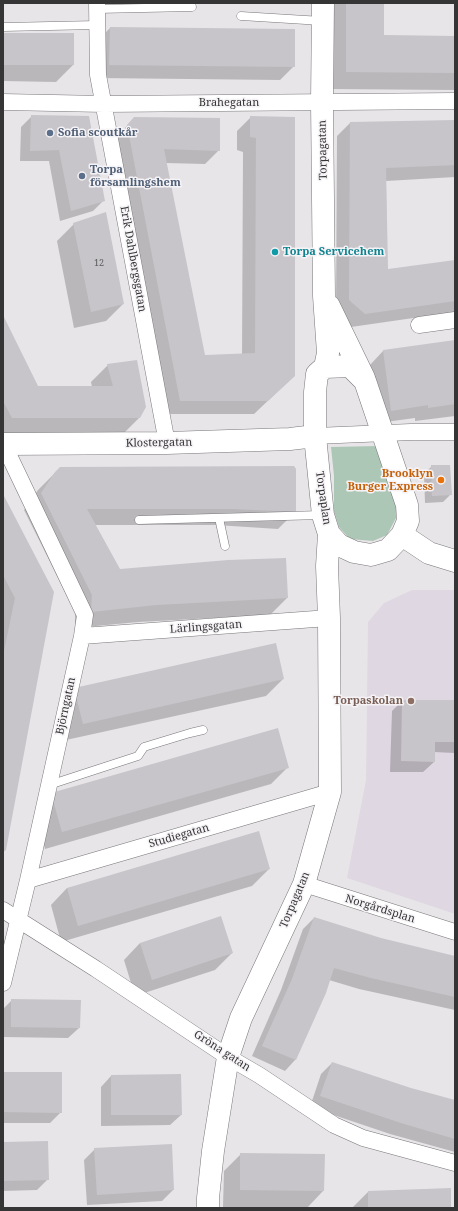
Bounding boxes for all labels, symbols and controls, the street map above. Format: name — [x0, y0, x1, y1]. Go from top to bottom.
street label: Brahegatan — [199, 96, 259, 110]
street label: Torpagatan — [316, 120, 330, 180]
place label: Sofia scoutkår — [58, 126, 137, 140]
marker: Sofia scoutkår — [45, 128, 55, 138]
place label: Torpa församlingshem — [90, 163, 181, 189]
marker: Torpa församlingshem — [77, 171, 87, 181]
street label: Erik Dahlbergsgatan — [117, 205, 149, 313]
place label: Torpa Servicehem — [283, 245, 384, 259]
marker: Torpa Servicehem — [270, 247, 280, 257]
house number: 12 — [94, 258, 104, 268]
street label: Klostergatan — [126, 436, 192, 450]
place label: Brooklyn Burger Express — [347, 467, 433, 493]
street label: Torpaplan — [313, 470, 333, 526]
marker: Brooklyn Burger Express — [436, 475, 446, 485]
street label: Lärlingsgatan — [169, 618, 243, 636]
street label: Björngatan — [53, 676, 79, 736]
place label: Torpaskolan — [333, 694, 403, 708]
marker: Torpaskolan — [406, 696, 416, 706]
street label: Studiegatan — [147, 821, 211, 851]
street label: Torpagatan — [277, 870, 313, 930]
street label: Norgårdsplan — [343, 892, 417, 926]
street label: Gröna gatan — [191, 1028, 253, 1074]

